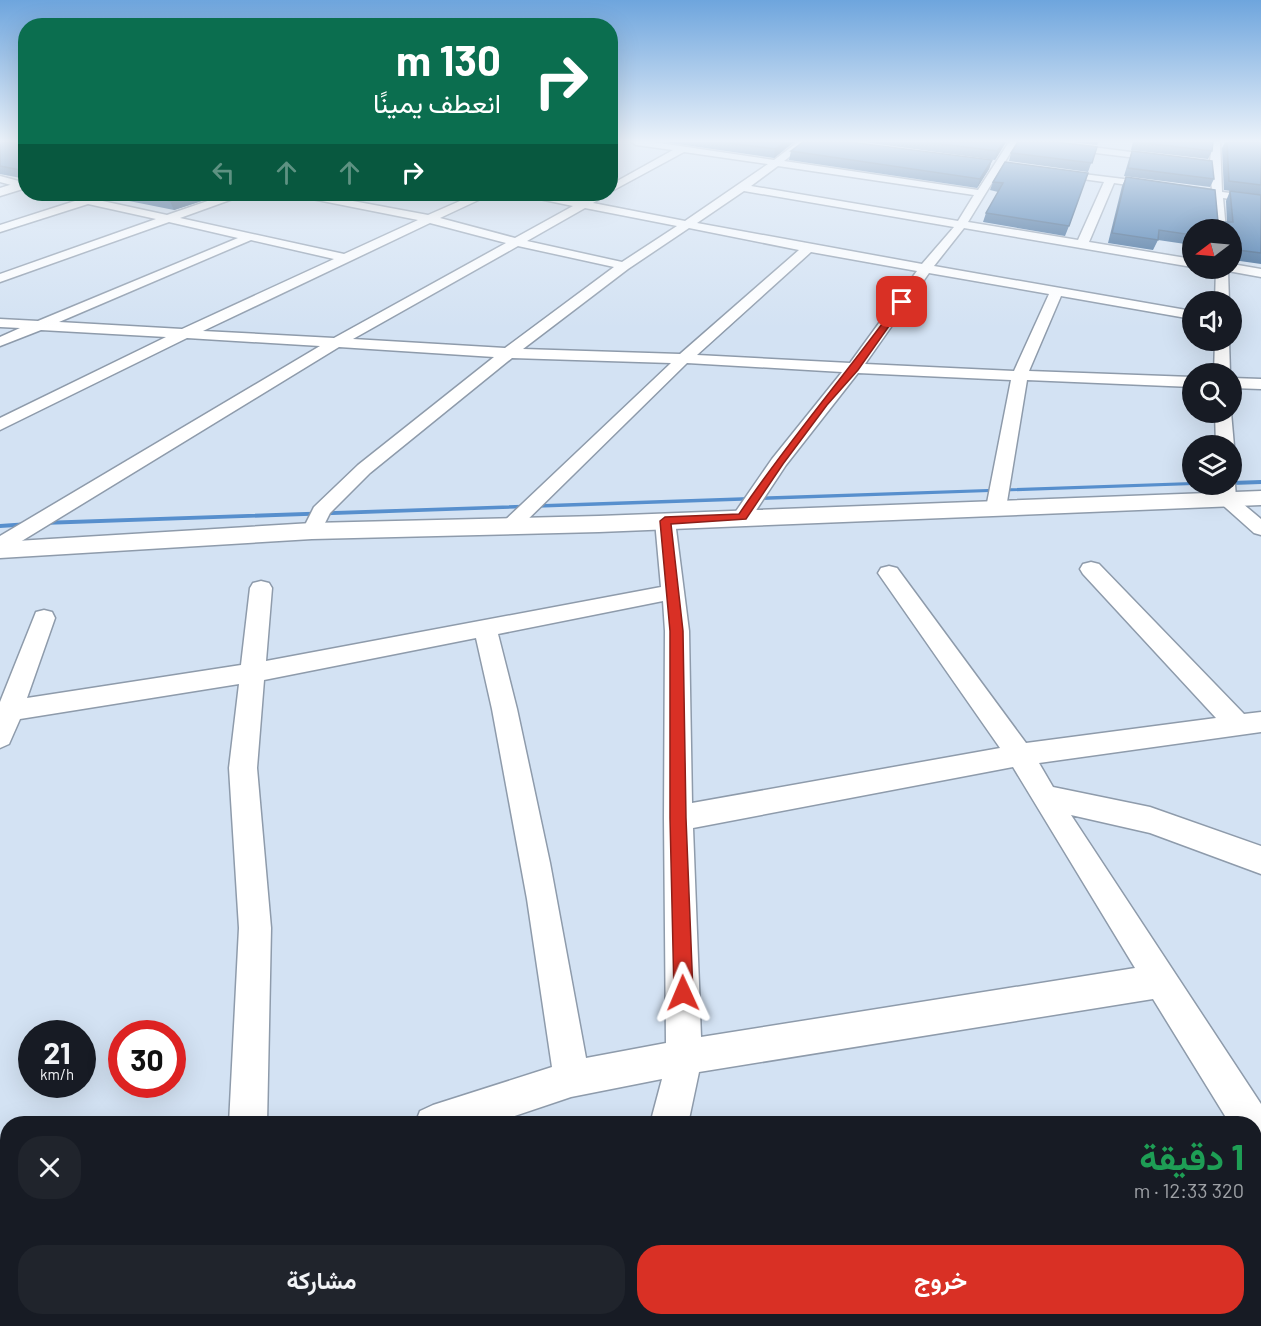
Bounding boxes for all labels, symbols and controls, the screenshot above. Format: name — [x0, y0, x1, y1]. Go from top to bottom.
text: 130 m — [396, 34, 501, 84]
icon: right — [522, 42, 600, 120]
text: انعطف يمينًا — [373, 86, 501, 118]
icon: left — [207, 156, 240, 189]
icon: ahead — [270, 156, 303, 189]
icon: ahead — [333, 156, 366, 189]
icon: right — [396, 156, 429, 189]
north arrow — [1182, 219, 1242, 279]
map controls — [1182, 219, 1242, 495]
pin — [876, 276, 927, 327]
icon: arrive — [885, 285, 918, 318]
button: sound — [1182, 291, 1242, 351]
button: search — [1182, 363, 1242, 423]
button: layers — [1182, 435, 1242, 495]
position arrow — [651, 961, 715, 1025]
speed limit sign: 30 — [108, 1020, 186, 1098]
text: 21 — [43, 1034, 71, 1070]
text: km/h — [40, 1065, 74, 1083]
text: 1 دقيقة — [1139, 1134, 1244, 1177]
button: close — [18, 1136, 81, 1199]
text: 320 m · 12:33 — [1134, 1178, 1244, 1202]
button: مشاركة — [18, 1245, 625, 1314]
button: خروج — [637, 1245, 1244, 1314]

